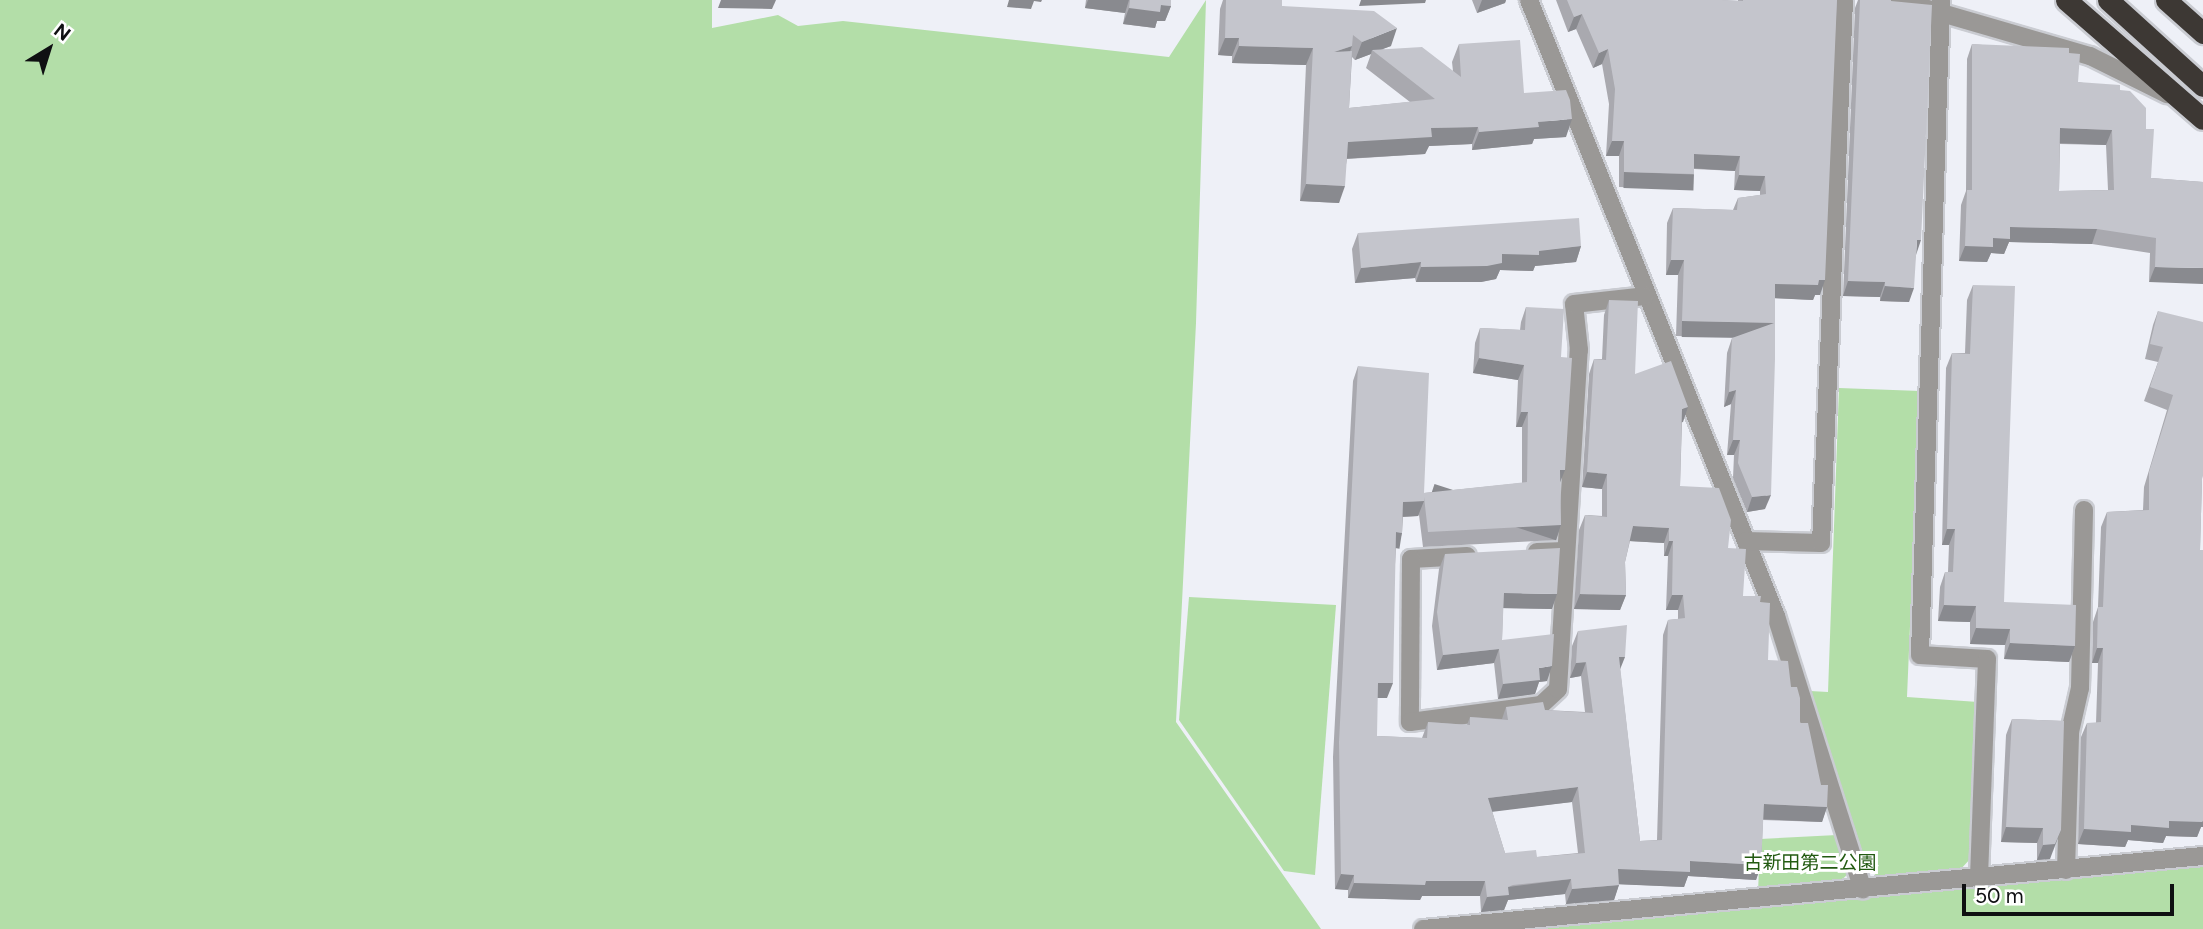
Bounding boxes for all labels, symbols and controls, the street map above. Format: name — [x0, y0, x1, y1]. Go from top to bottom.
north arrow — [14, 14, 84, 84]
text: N — [49, 18, 75, 46]
park label: 古新田第二公園 — [1744, 852, 1876, 874]
scale bar — [1965, 870, 2177, 914]
text: 50 m — [1975, 883, 2024, 908]

